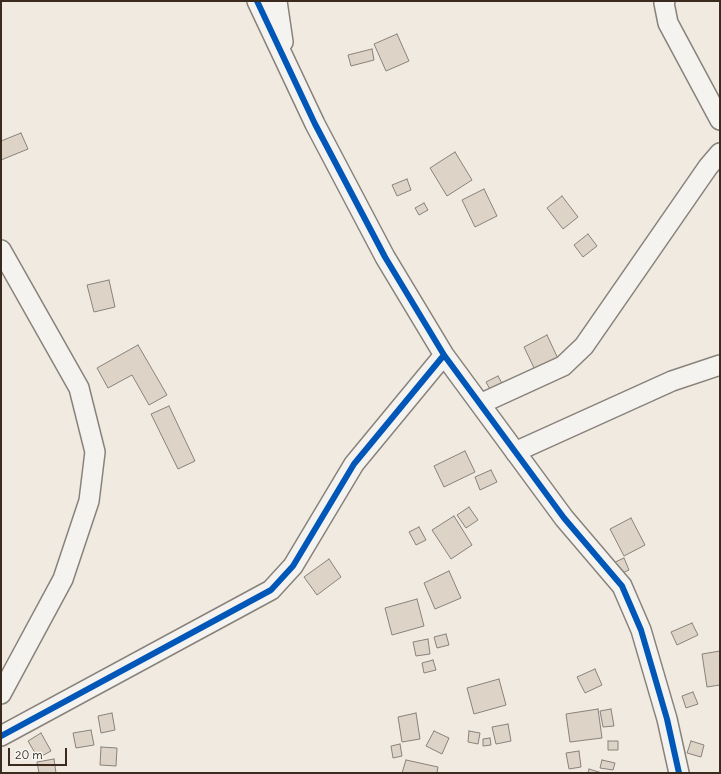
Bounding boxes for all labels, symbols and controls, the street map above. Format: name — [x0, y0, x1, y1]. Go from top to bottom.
scale bar — [10, 740, 69, 766]
text: 20 m — [15, 747, 43, 762]

